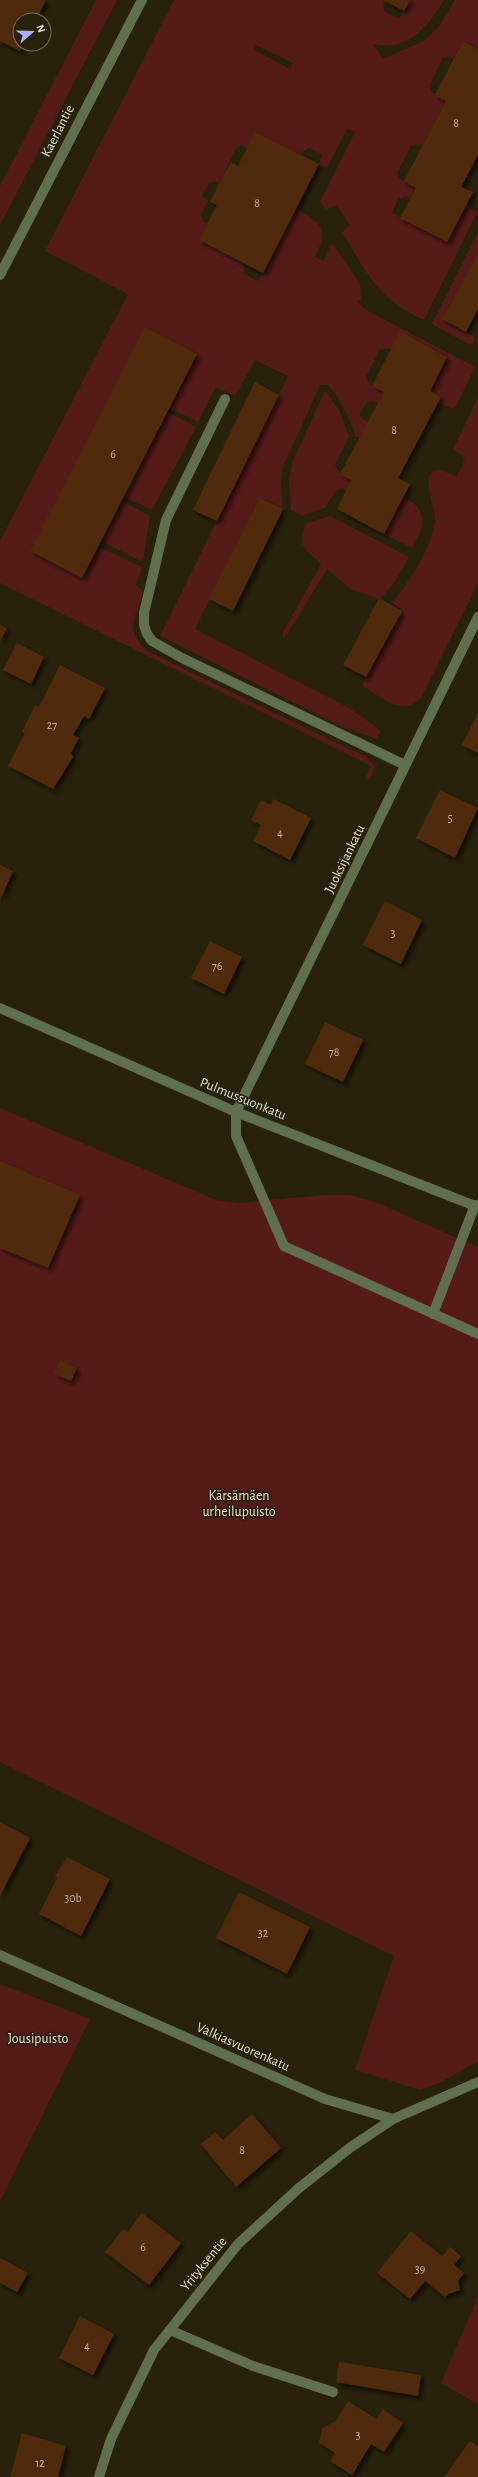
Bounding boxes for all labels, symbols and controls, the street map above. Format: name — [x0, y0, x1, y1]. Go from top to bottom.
north arrow — [12, 12, 52, 52]
text: N — [34, 23, 47, 34]
street label: Kaerlantie — [39, 103, 77, 159]
house number: 8 — [453, 117, 459, 129]
house number: 8 — [254, 197, 260, 209]
house number: 8 — [391, 424, 397, 436]
house number: 6 — [110, 448, 116, 460]
house number: 27 — [47, 719, 57, 731]
house number: 5 — [447, 812, 453, 824]
street label: Juoksijankatu — [322, 822, 368, 896]
house number: 4 — [277, 827, 283, 839]
house number: 3 — [391, 927, 396, 939]
house number: 76 — [212, 960, 223, 972]
house number: 78 — [329, 1046, 340, 1058]
street label: Pulmussuonkatu — [198, 1075, 288, 1123]
park label: Kärsämäen urheilupuisto — [202, 1489, 276, 1519]
house number: 30b — [64, 1892, 82, 1904]
house number: 32 — [258, 1927, 269, 1939]
street label: Valkiasvuorenkatu — [194, 2020, 292, 2074]
park label: Jousipuisto — [8, 2032, 68, 2046]
house number: 8 — [239, 2144, 245, 2156]
street label: Yrityksentie — [178, 2235, 230, 2293]
house number: 6 — [140, 2241, 146, 2253]
house number: 39 — [415, 2263, 426, 2275]
house number: 4 — [84, 2340, 90, 2352]
house number: 3 — [356, 2429, 361, 2441]
house number: 12 — [35, 2457, 45, 2469]

